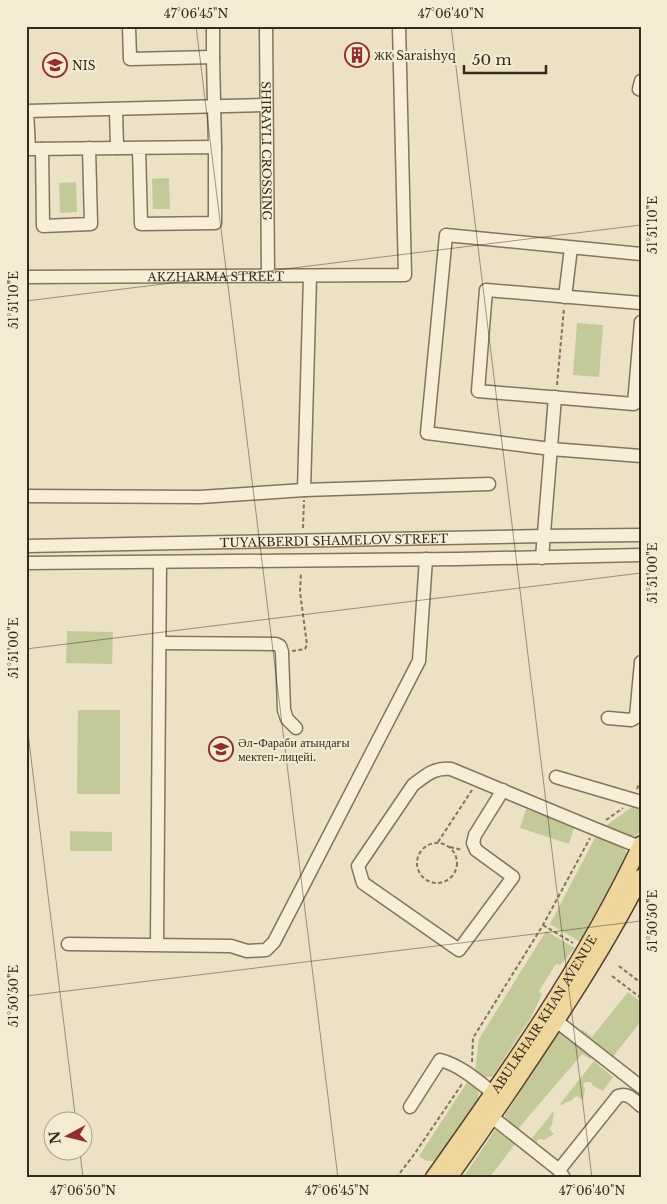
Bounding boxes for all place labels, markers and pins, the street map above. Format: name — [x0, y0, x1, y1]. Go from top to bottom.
building icon: ЖК Saraishyq — [344, 42, 370, 68]
place label: ЖК Saraishyq — [374, 48, 456, 63]
school or university icon: NIS — [42, 52, 68, 78]
place label: NIS — [72, 58, 96, 73]
place label: Әл-Фараби атындағы мектеп-лицейі. — [238, 735, 349, 764]
school or university icon: Әл-Фараби атындағы мектеп-лицейі. — [208, 736, 234, 762]

